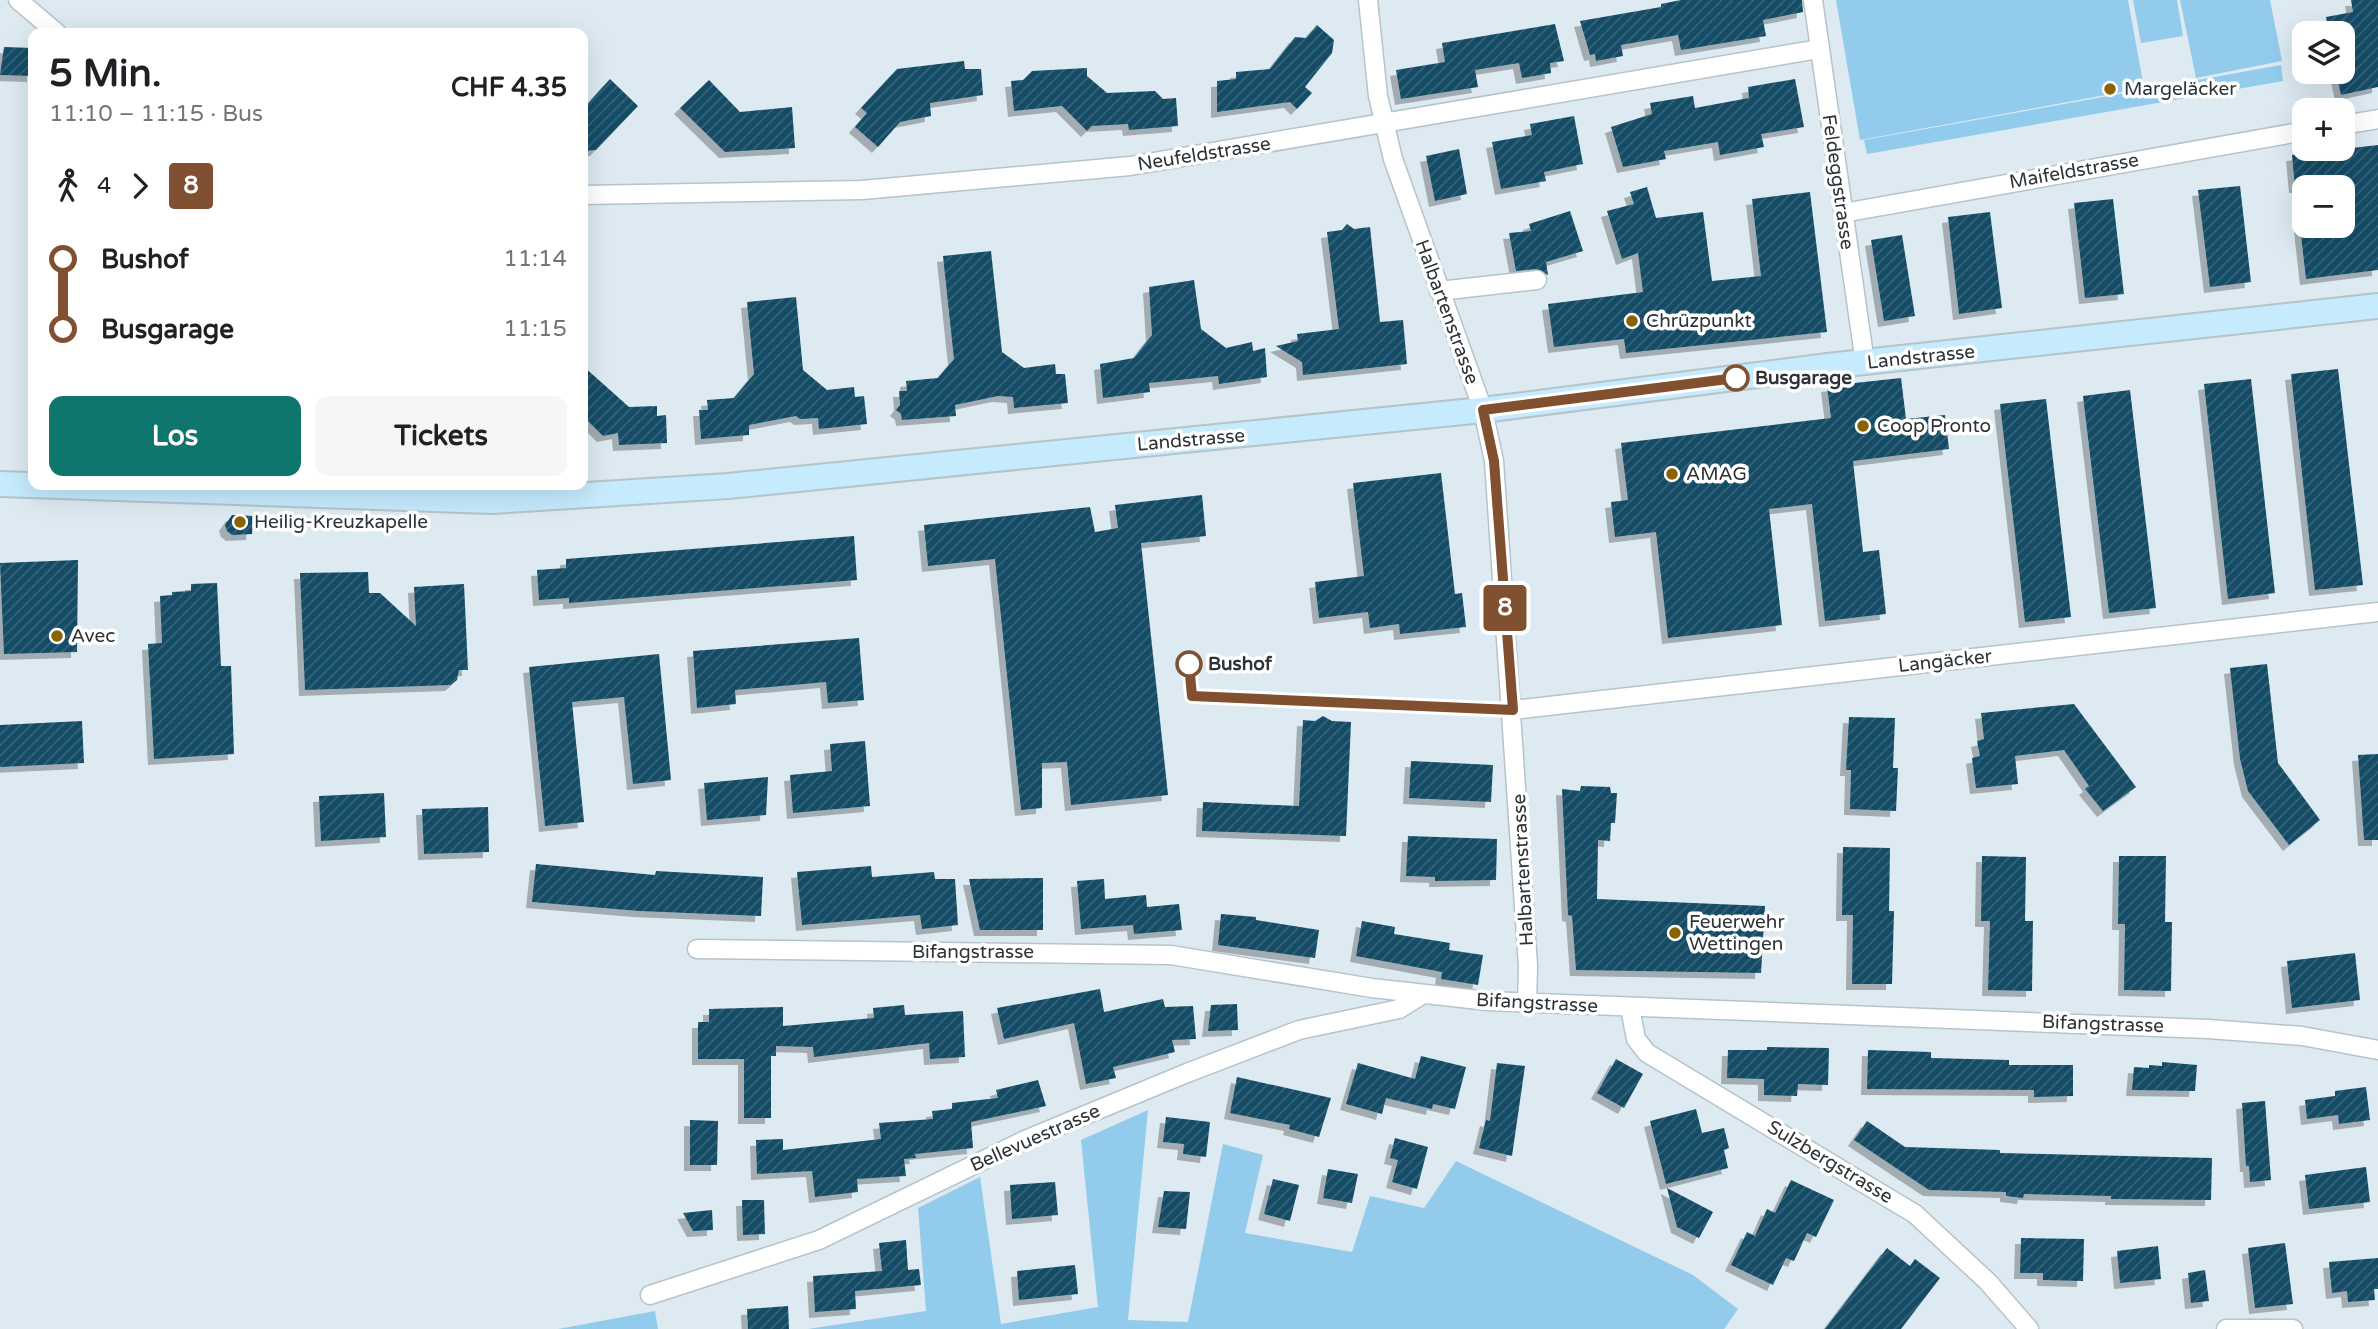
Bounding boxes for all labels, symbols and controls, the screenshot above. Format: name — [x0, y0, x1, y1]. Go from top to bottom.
map controls — [2292, 21, 2355, 238]
button: layers — [2292, 21, 2355, 84]
text: 5 Min. — [49, 51, 162, 97]
text: CHF 4.35 — [451, 72, 567, 103]
place label: Margeläcker — [2124, 78, 2237, 100]
marker: Margeläcker — [2102, 81, 2118, 97]
button: + — [2292, 98, 2355, 161]
text: 11:10 – 11:15 · Bus — [49, 100, 263, 128]
street label: Feldeggstrasse — [1818, 113, 1858, 251]
street label: Neufeldstrasse — [1136, 133, 1272, 175]
street label: Maifeldstrasse — [2007, 149, 2141, 193]
icon: walk — [49, 167, 87, 205]
icon: forward — [121, 167, 159, 205]
text: 8 — [183, 171, 199, 200]
text: 4 — [97, 172, 111, 200]
button: − — [2292, 175, 2355, 238]
street label: Halbartenstrasse — [1411, 237, 1483, 387]
text: Bushof — [101, 244, 189, 275]
text: 11:14 — [503, 245, 567, 273]
place label: Chrüzpunkt — [1646, 310, 1752, 332]
marker: Chrüzpunkt — [1624, 313, 1640, 329]
text: Busgarage — [101, 314, 234, 345]
text: 11:15 — [503, 315, 567, 343]
street label: Landstrasse — [1866, 340, 1976, 374]
marker: Busgarage — [1723, 365, 1749, 391]
place label: Busgarage — [1755, 367, 1852, 390]
button: Los — [49, 396, 301, 476]
button: Tickets — [315, 396, 567, 476]
place label: Coop Pronto — [1877, 415, 1991, 437]
marker: Coop Pronto — [1855, 418, 1871, 434]
street label: Landstrasse — [1136, 424, 1246, 456]
place label: AMAG — [1686, 463, 1747, 485]
marker: AMAG — [1664, 466, 1680, 482]
place label: Heilig-Kreuzkapelle — [254, 511, 428, 533]
marker: Heilig-Kreuzkapelle — [232, 514, 248, 530]
line badge: 8 — [1482, 585, 1528, 631]
text: 8 — [1497, 593, 1513, 622]
place label: Avec — [71, 625, 115, 647]
marker: Avec — [49, 628, 65, 644]
street label: Langäcker — [1897, 645, 1994, 677]
marker: Bushof — [1176, 651, 1202, 677]
place label: Bushof — [1208, 653, 1273, 675]
street label: Halbartenstrasse — [1508, 793, 1538, 947]
place label: Feuerwehr Wettingen — [1689, 911, 1785, 955]
marker: Feuerwehr Wettingen — [1667, 925, 1683, 941]
street label: Bifangstrasse — [912, 941, 1034, 963]
street label: Bifangstrasse — [1475, 989, 1599, 1017]
street label: Bifangstrasse — [2042, 1011, 2164, 1037]
street label: Bellevuestrasse — [967, 1100, 1103, 1176]
street label: Sulzbergstrasse — [1763, 1116, 1897, 1208]

